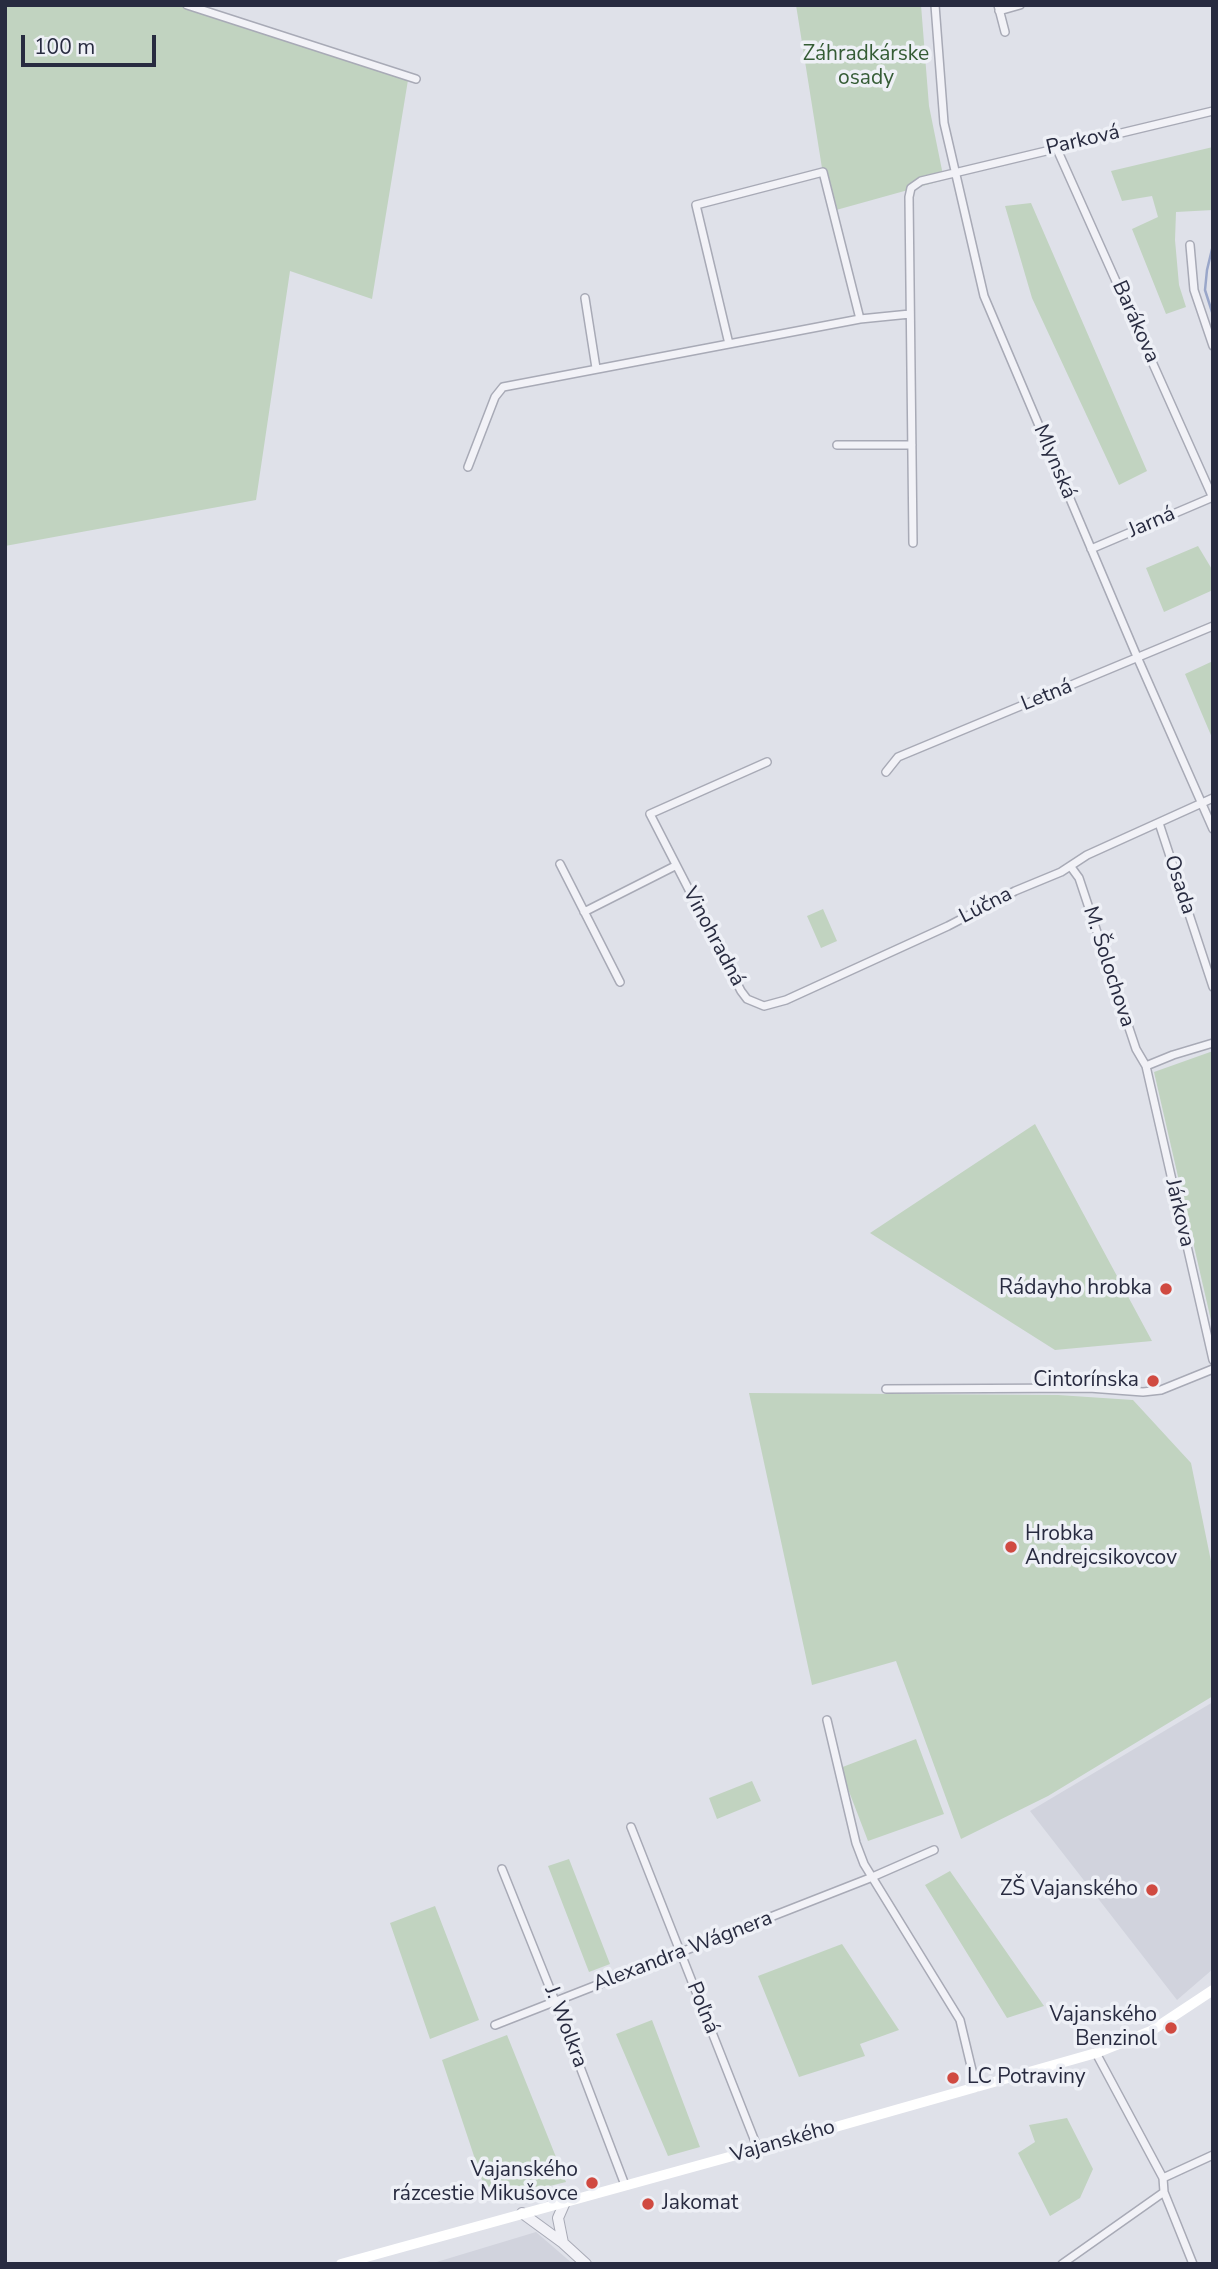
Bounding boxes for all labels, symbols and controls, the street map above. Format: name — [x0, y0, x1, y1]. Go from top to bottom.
scale bar — [24, 21, 159, 65]
text: 100 m — [34, 33, 95, 61]
park label: Záhradkárske osady — [803, 42, 929, 92]
street label: Parková — [1044, 120, 1122, 162]
street label: Barákova — [1106, 277, 1164, 367]
street label: Mlynská — [1027, 421, 1081, 503]
street label: Jarná — [1125, 502, 1179, 544]
street label: Letná — [1018, 674, 1076, 718]
street label: Osada — [1158, 852, 1200, 918]
street label: Lúčna — [955, 882, 1017, 930]
street label: Vinohradná — [676, 883, 750, 991]
street label: M. Šolochova — [1077, 903, 1139, 1031]
street label: Járkova — [1159, 1177, 1199, 1249]
place label: Rádayho hrobka — [999, 1276, 1152, 1302]
marker: Rádayho hrobka — [1158, 1281, 1174, 1297]
place label: Cintorínska — [1033, 1368, 1139, 1394]
marker: Cintorínska — [1145, 1373, 1161, 1389]
place label: Hrobka Andrejcsikovcov — [1025, 1522, 1177, 1572]
marker: Hrobka Andrejcsikovcov — [1003, 1539, 1019, 1555]
place label: ZŠ Vajanského — [1000, 1877, 1138, 1903]
marker: ZŠ Vajanského — [1144, 1882, 1160, 1898]
street label: Alexandra Wágnera — [590, 1906, 776, 1998]
street label: Poľná — [680, 1978, 724, 2038]
street label: J. Wolkra — [538, 1983, 592, 2071]
place label: Vajanského Benzinol — [1049, 2003, 1157, 2053]
marker: Vajanského Benzinol — [1163, 2020, 1179, 2036]
place label: LC Potraviny — [967, 2065, 1086, 2091]
marker: LC Potraviny — [945, 2070, 961, 2086]
street label: Vajanského — [728, 2115, 838, 2169]
place label: Vajanského rázcestie Mikušovce — [392, 2158, 578, 2208]
marker: Vajanského rázcestie Mikušovce — [584, 2175, 600, 2191]
place label: Jakomat — [662, 2191, 738, 2217]
marker: Jakomat — [640, 2196, 656, 2212]

